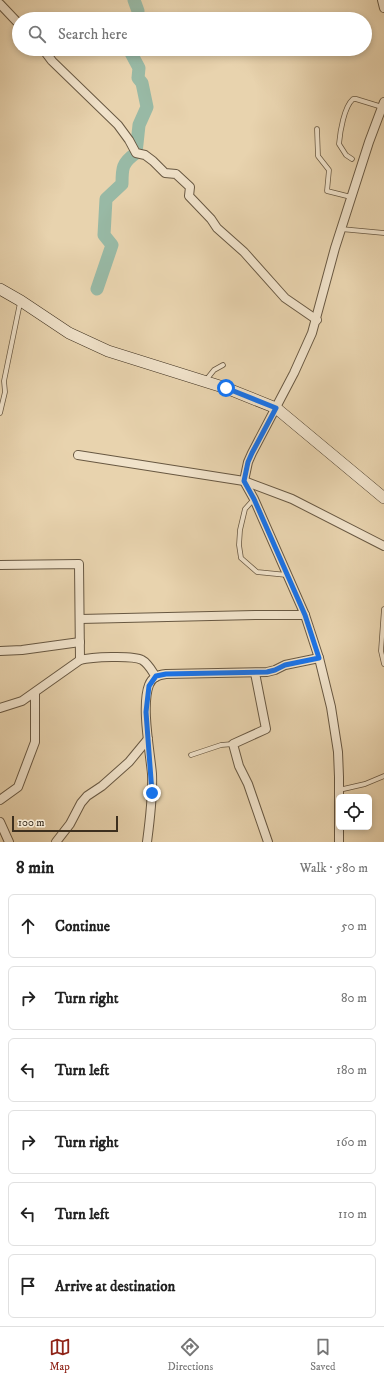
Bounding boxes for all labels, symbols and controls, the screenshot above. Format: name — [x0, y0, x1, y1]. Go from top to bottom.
search box — [12, 12, 372, 56]
icon: search — [26, 23, 48, 45]
text: Search here — [58, 25, 127, 44]
route start — [217, 379, 235, 397]
route end — [143, 784, 161, 802]
map controls — [336, 794, 372, 830]
button: locate — [336, 794, 372, 830]
scale bar — [12, 814, 118, 833]
text: 100 m — [18, 816, 44, 830]
text: 8 min — [16, 857, 54, 879]
text: Walk · 580 m — [300, 860, 368, 876]
icon: ahead — [17, 915, 39, 937]
text: Continue — [55, 917, 110, 936]
text: 50 m — [341, 918, 367, 934]
icon: right — [17, 987, 39, 1009]
text: Turn right — [55, 989, 118, 1008]
text: 80 m — [341, 990, 367, 1006]
icon: left — [17, 1059, 39, 1081]
text: Turn left — [55, 1061, 109, 1080]
text: 180 m — [336, 1062, 367, 1078]
icon: right — [17, 1131, 39, 1153]
text: Turn right — [55, 1133, 118, 1152]
text: 160 m — [336, 1134, 367, 1150]
icon: left — [17, 1203, 39, 1225]
text: Turn left — [55, 1205, 109, 1224]
text: 110 m — [338, 1206, 367, 1222]
icon: arrive — [17, 1275, 39, 1297]
text: Arrive at destination — [55, 1277, 175, 1296]
tab: Map — [49, 1336, 71, 1374]
tab: Directions — [168, 1336, 213, 1374]
tab: Saved — [310, 1336, 335, 1374]

